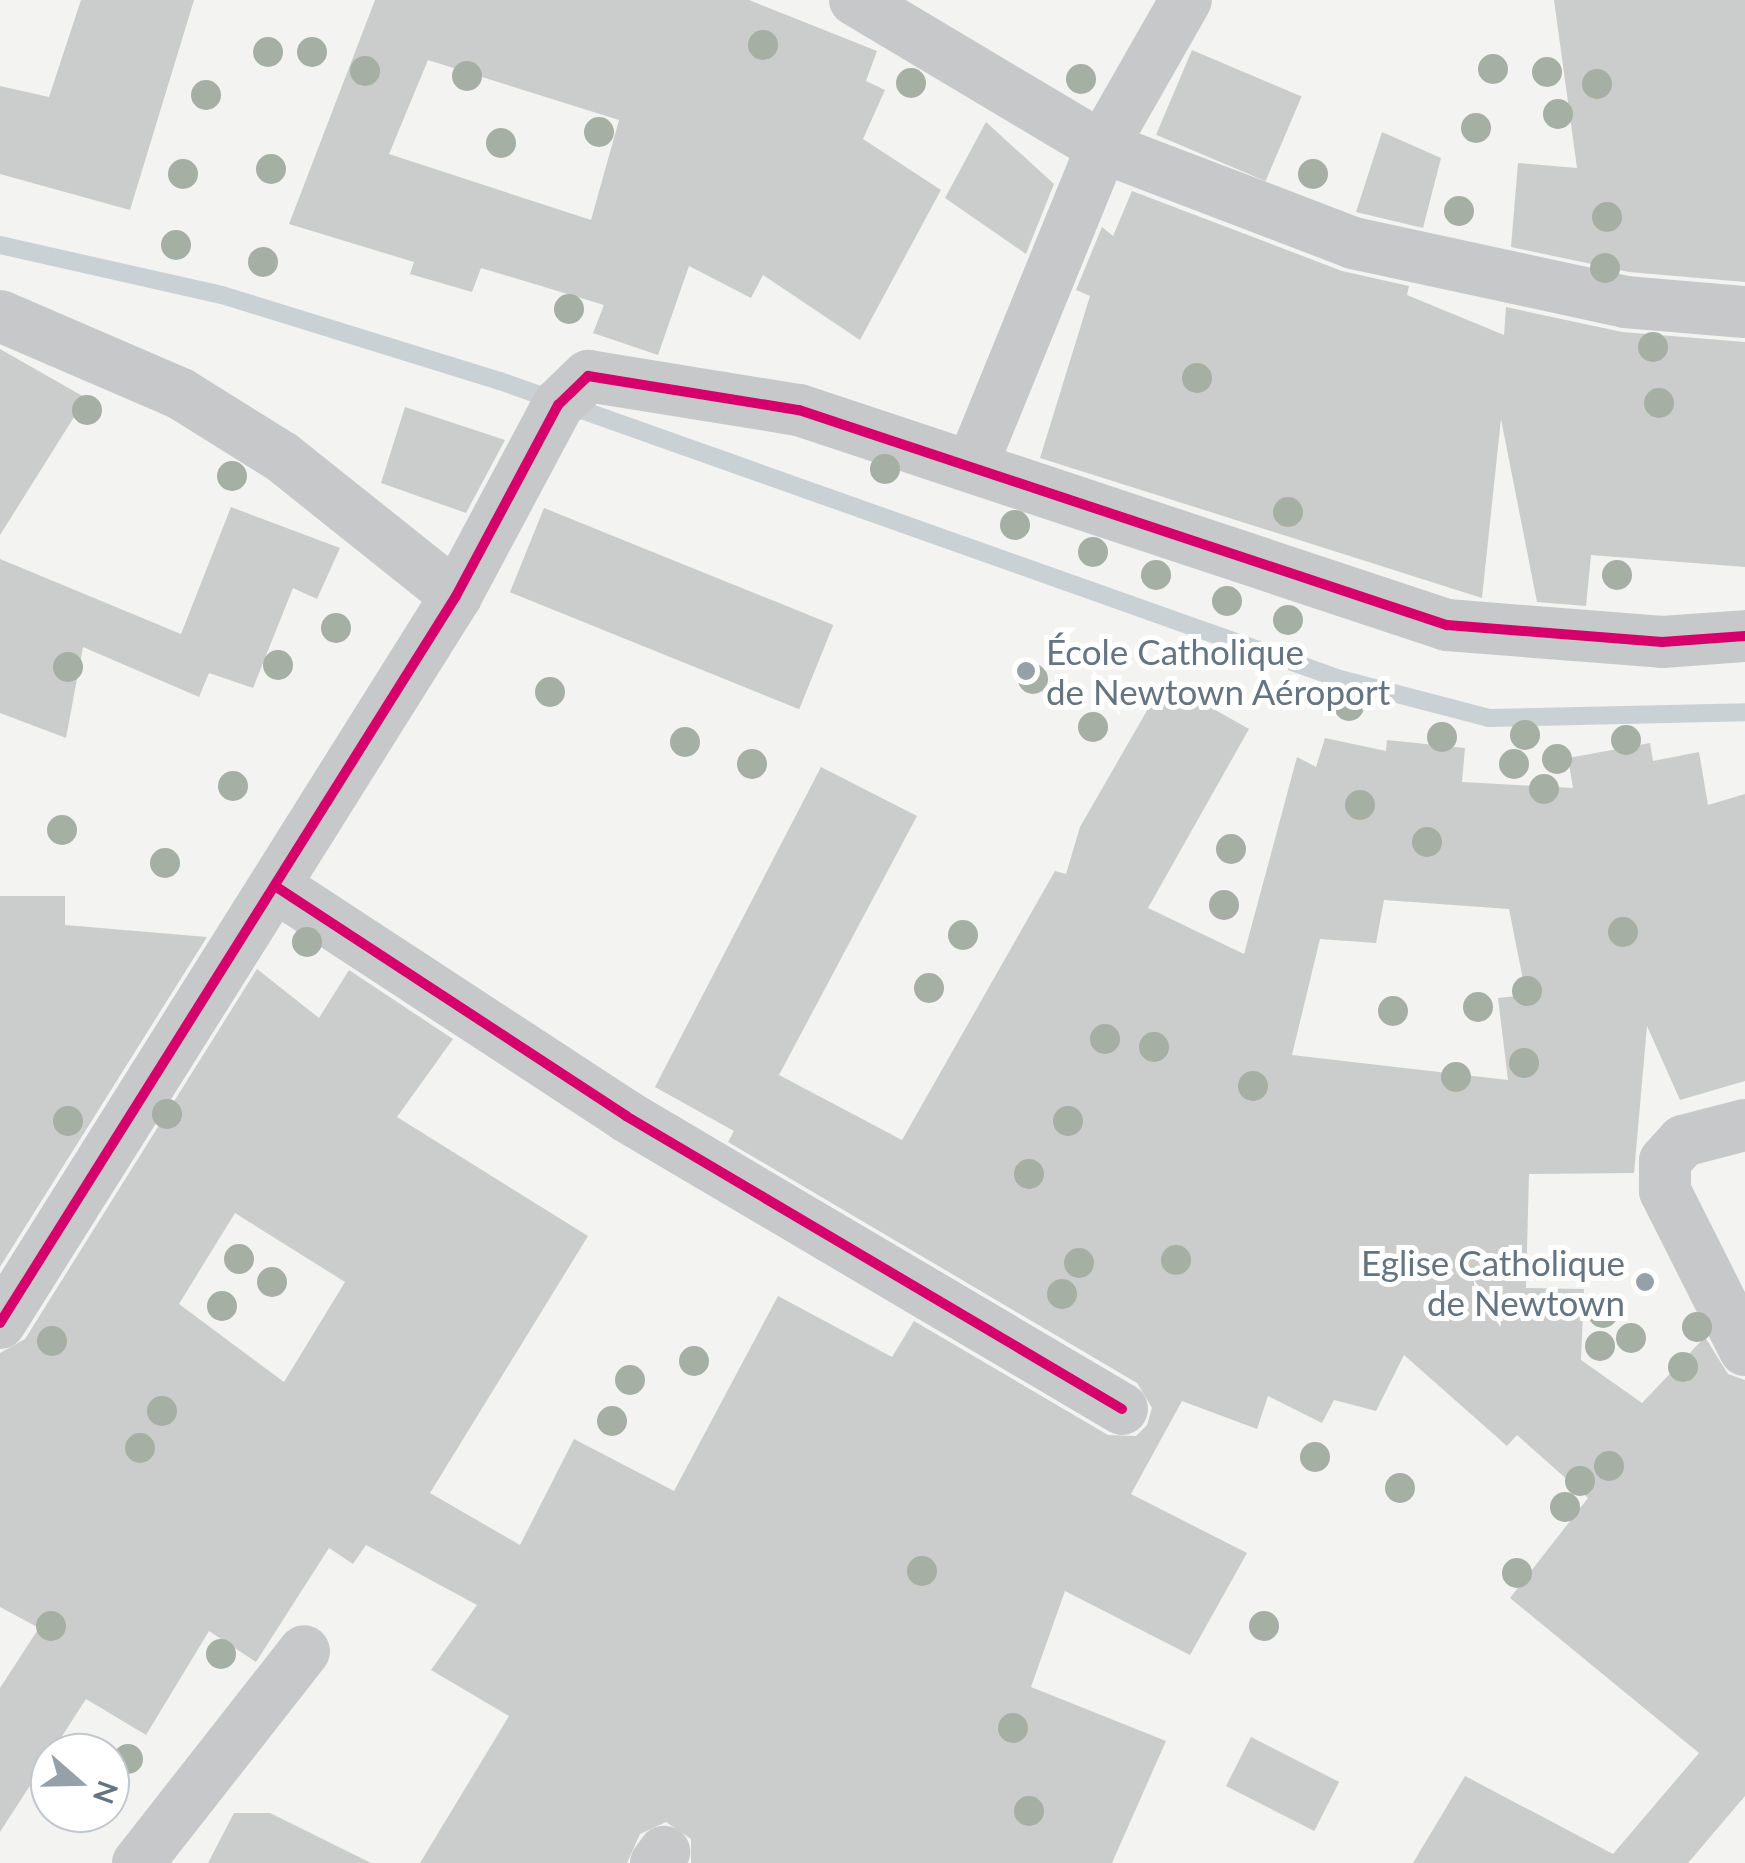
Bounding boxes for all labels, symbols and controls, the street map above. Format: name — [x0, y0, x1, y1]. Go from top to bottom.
place label: École Catholique de Newtown Aéroport — [1046, 630, 1391, 712]
marker: École Catholique de Newtown Aéroport — [1015, 660, 1037, 682]
place label: Eglise Catholique de Newtown — [1361, 1241, 1625, 1323]
marker: Eglise Catholique de Newtown — [1634, 1271, 1656, 1293]
north arrow — [30, 1733, 130, 1833]
text: N — [87, 1777, 126, 1809]

